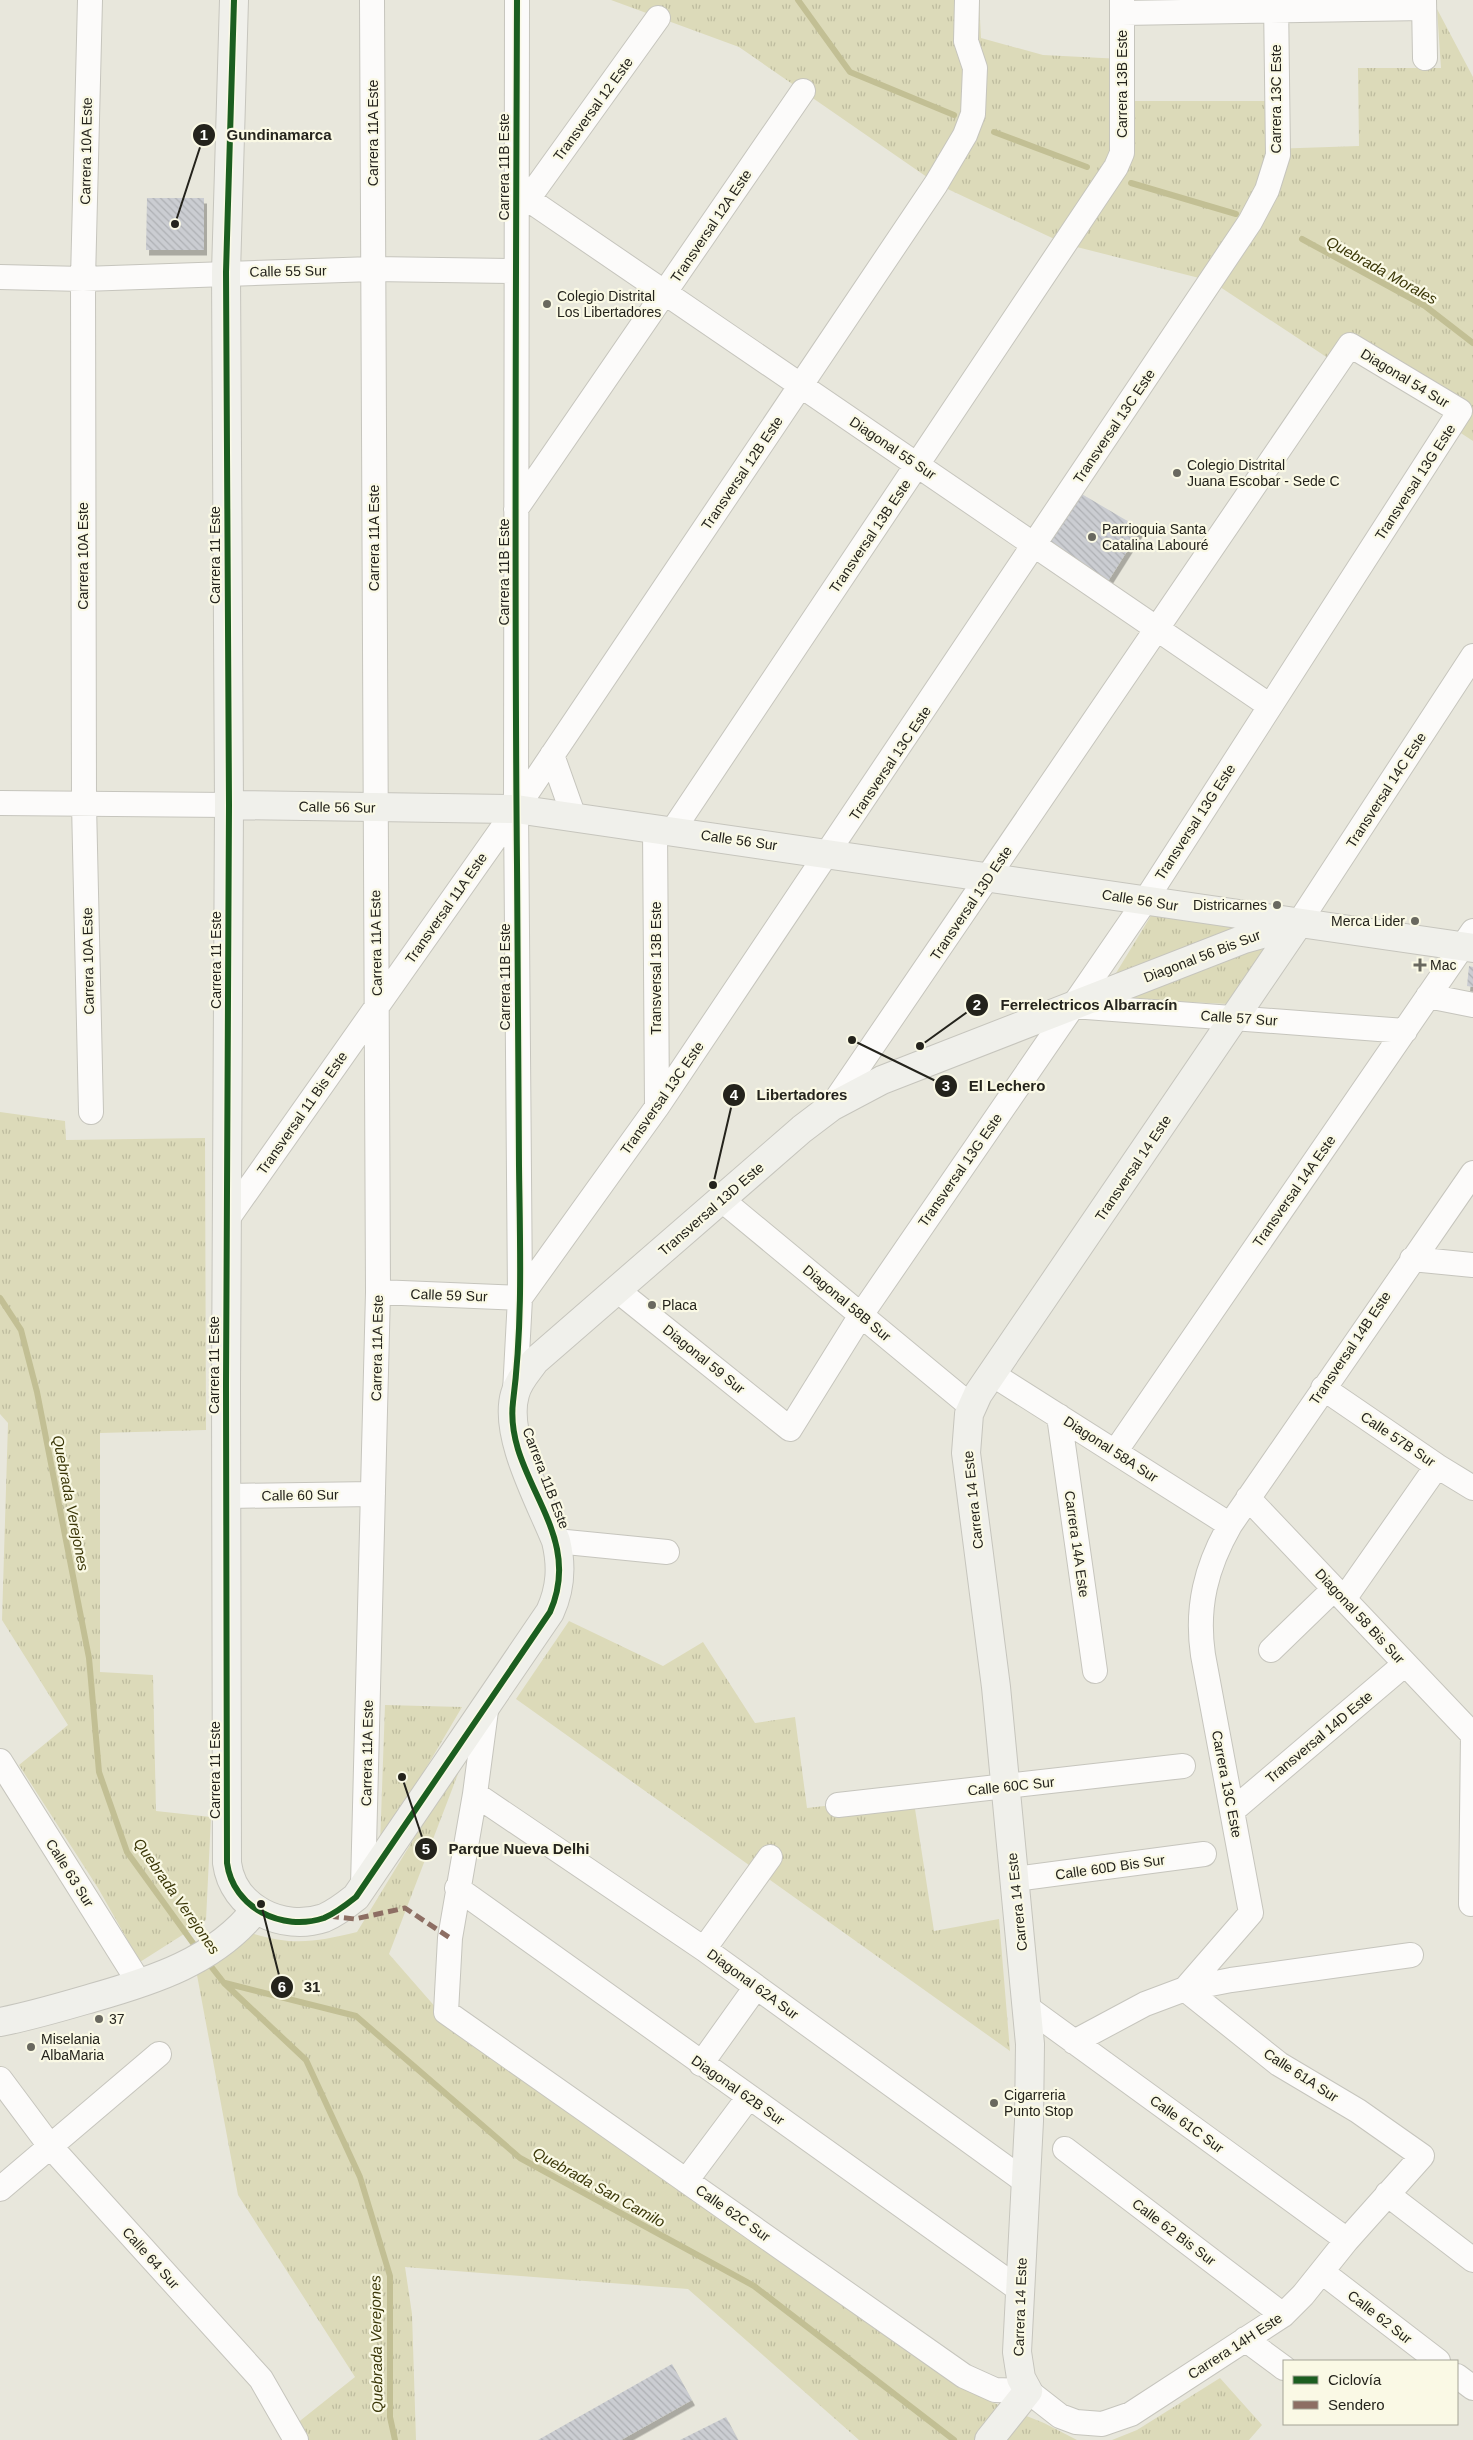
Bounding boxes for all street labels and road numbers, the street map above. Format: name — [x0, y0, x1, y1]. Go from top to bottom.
street label: Carrera 13B Este — [1114, 30, 1130, 138]
street label: Carrera 13C Este — [1268, 44, 1284, 153]
street label: Transversal 12 Este — [550, 54, 636, 164]
street label: Carrera 11A Este — [365, 80, 381, 186]
street label: Carrera 10A Este — [77, 97, 95, 205]
street label: Carrera 11B Este — [496, 113, 512, 221]
street label: Transversal 12A Este — [667, 166, 755, 285]
street label: Calle 55 Sur — [249, 262, 327, 280]
street label: Diagonal 54 Sur — [1358, 345, 1452, 411]
street label: Transversal 13C Este — [1070, 366, 1158, 486]
street label: Transversal 12B Este — [698, 413, 786, 533]
street label: Diagonal 55 Sur — [847, 413, 939, 483]
street label: Transversal 13G Este — [1372, 421, 1459, 543]
street label: Transversal 13B Este — [826, 476, 914, 596]
street label: Carrera 11A Este — [366, 485, 382, 591]
street label: Carrera 10A Este — [75, 502, 91, 610]
street label: Carrera 11 Este — [207, 506, 223, 604]
street label: Carrera 11B Este — [496, 518, 512, 626]
street label: Transversal 13C Este — [846, 703, 934, 823]
street label: Transversal 14C Este — [1343, 729, 1429, 851]
street label: Transversal 13G Este — [1152, 761, 1239, 883]
street label: Calle 56 Sur — [298, 798, 376, 816]
street label: Calle 56 Sur — [700, 827, 779, 853]
street label: Transversal 13D Este — [927, 843, 1015, 963]
street label: Transversal 11A Este — [402, 849, 490, 966]
street label: Calle 56 Sur — [1101, 886, 1180, 914]
street label: Carrera 11A Este — [367, 889, 385, 996]
street label: Transversal 13B Este — [648, 901, 664, 1035]
street label: Carrera 10A Este — [79, 907, 97, 1015]
street label: Carrera 11 Este — [208, 911, 224, 1009]
street label: Carrera 11B Este — [497, 923, 513, 1031]
street label: Diagonal 56 Bis Sur — [1141, 926, 1263, 986]
street label: Calle 57 Sur — [1200, 1007, 1278, 1029]
street label: Transversal 13C Este — [617, 1038, 707, 1158]
street label: Transversal 11 Bis Este — [253, 1048, 351, 1178]
street label: Transversal 13G Este — [915, 1110, 1005, 1230]
street label: Transversal 14 Este — [1092, 1112, 1174, 1224]
street label: Transversal 14A Este — [1249, 1132, 1339, 1250]
street label: Transversal 13D Este — [655, 1159, 767, 1259]
street label: Diagonal 58B Sur — [800, 1262, 894, 1345]
street label: Calle 59 Sur — [410, 1286, 488, 1304]
street label: Transversal 14B Este — [1306, 1288, 1394, 1408]
street label: Carrera 11A Este — [368, 1294, 386, 1401]
street label: Carrera 11 Este — [206, 1316, 222, 1414]
street label: Diagonal 59 Sur — [660, 1321, 748, 1397]
street label: Calle 57B Sur — [1358, 1408, 1439, 1470]
street label: Diagonal 58A Sur — [1061, 1413, 1161, 1486]
street label: Carrera 11B Este — [519, 1425, 573, 1531]
street label: Carrera 14 Este — [960, 1450, 986, 1550]
street label: Calle 60 Sur — [261, 1486, 339, 1504]
street label: Carrera 14A Este — [1062, 1490, 1092, 1598]
street label: Diagonal 58 Bis Sur — [1312, 1565, 1408, 1667]
street label: Transversal 14D Este — [1262, 1688, 1376, 1786]
street label: Carrera 11A Este — [358, 1699, 376, 1806]
street label: Carrera 11 Este — [207, 1721, 223, 1819]
street label: Carrera 13C Este — [1209, 1729, 1245, 1839]
street label: Calle 60C Sur — [967, 1773, 1056, 1799]
street label: Calle 63 Sur — [43, 1836, 97, 1910]
street label: Calle 60D Bis Sur — [1054, 1851, 1166, 1883]
street label: Carrera 14 Este — [1004, 1852, 1030, 1952]
street label: Diagonal 62A Sur — [704, 1946, 802, 2023]
street label: Calle 61A Sur — [1261, 2045, 1342, 2105]
street label: Diagonal 62B Sur — [688, 2052, 788, 2128]
street label: Calle 61C Sur — [1147, 2092, 1227, 2156]
street label: Calle 62C Sur — [693, 2181, 774, 2245]
street label: Calle 62 Bis Sur — [1129, 2195, 1219, 2269]
street label: Calle 64 Sur — [119, 2224, 183, 2292]
street label: Carrera 14 Este — [1010, 2257, 1030, 2357]
street label: Calle 62 Sur — [1345, 2287, 1416, 2347]
street label: Carrera 14H Este — [1185, 2310, 1285, 2382]

